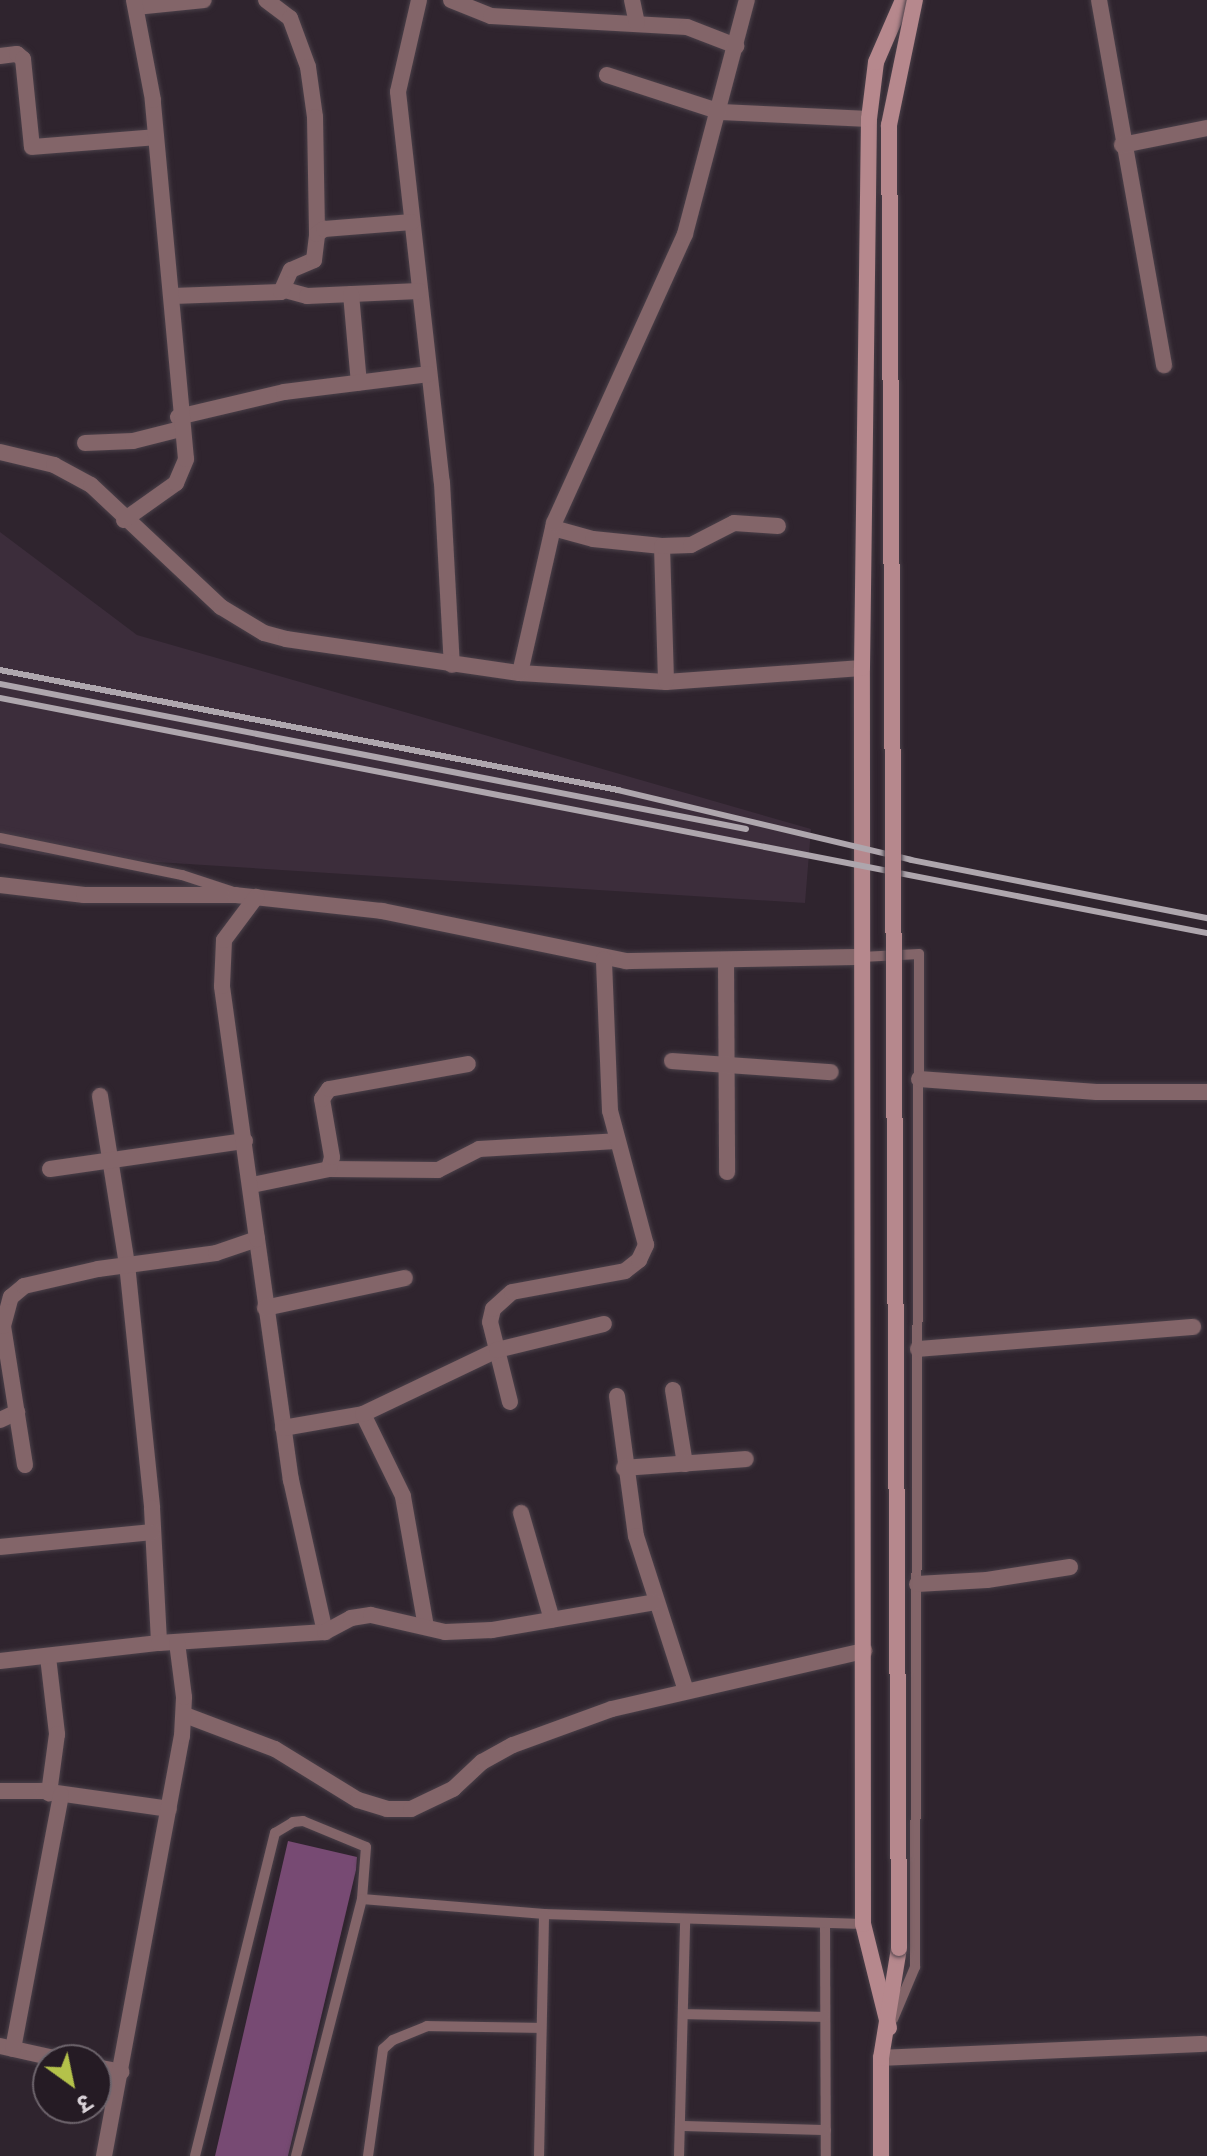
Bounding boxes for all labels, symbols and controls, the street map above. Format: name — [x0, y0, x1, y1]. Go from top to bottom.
north arrow — [32, 2044, 112, 2124]
text: उ — [71, 2086, 98, 2119]

